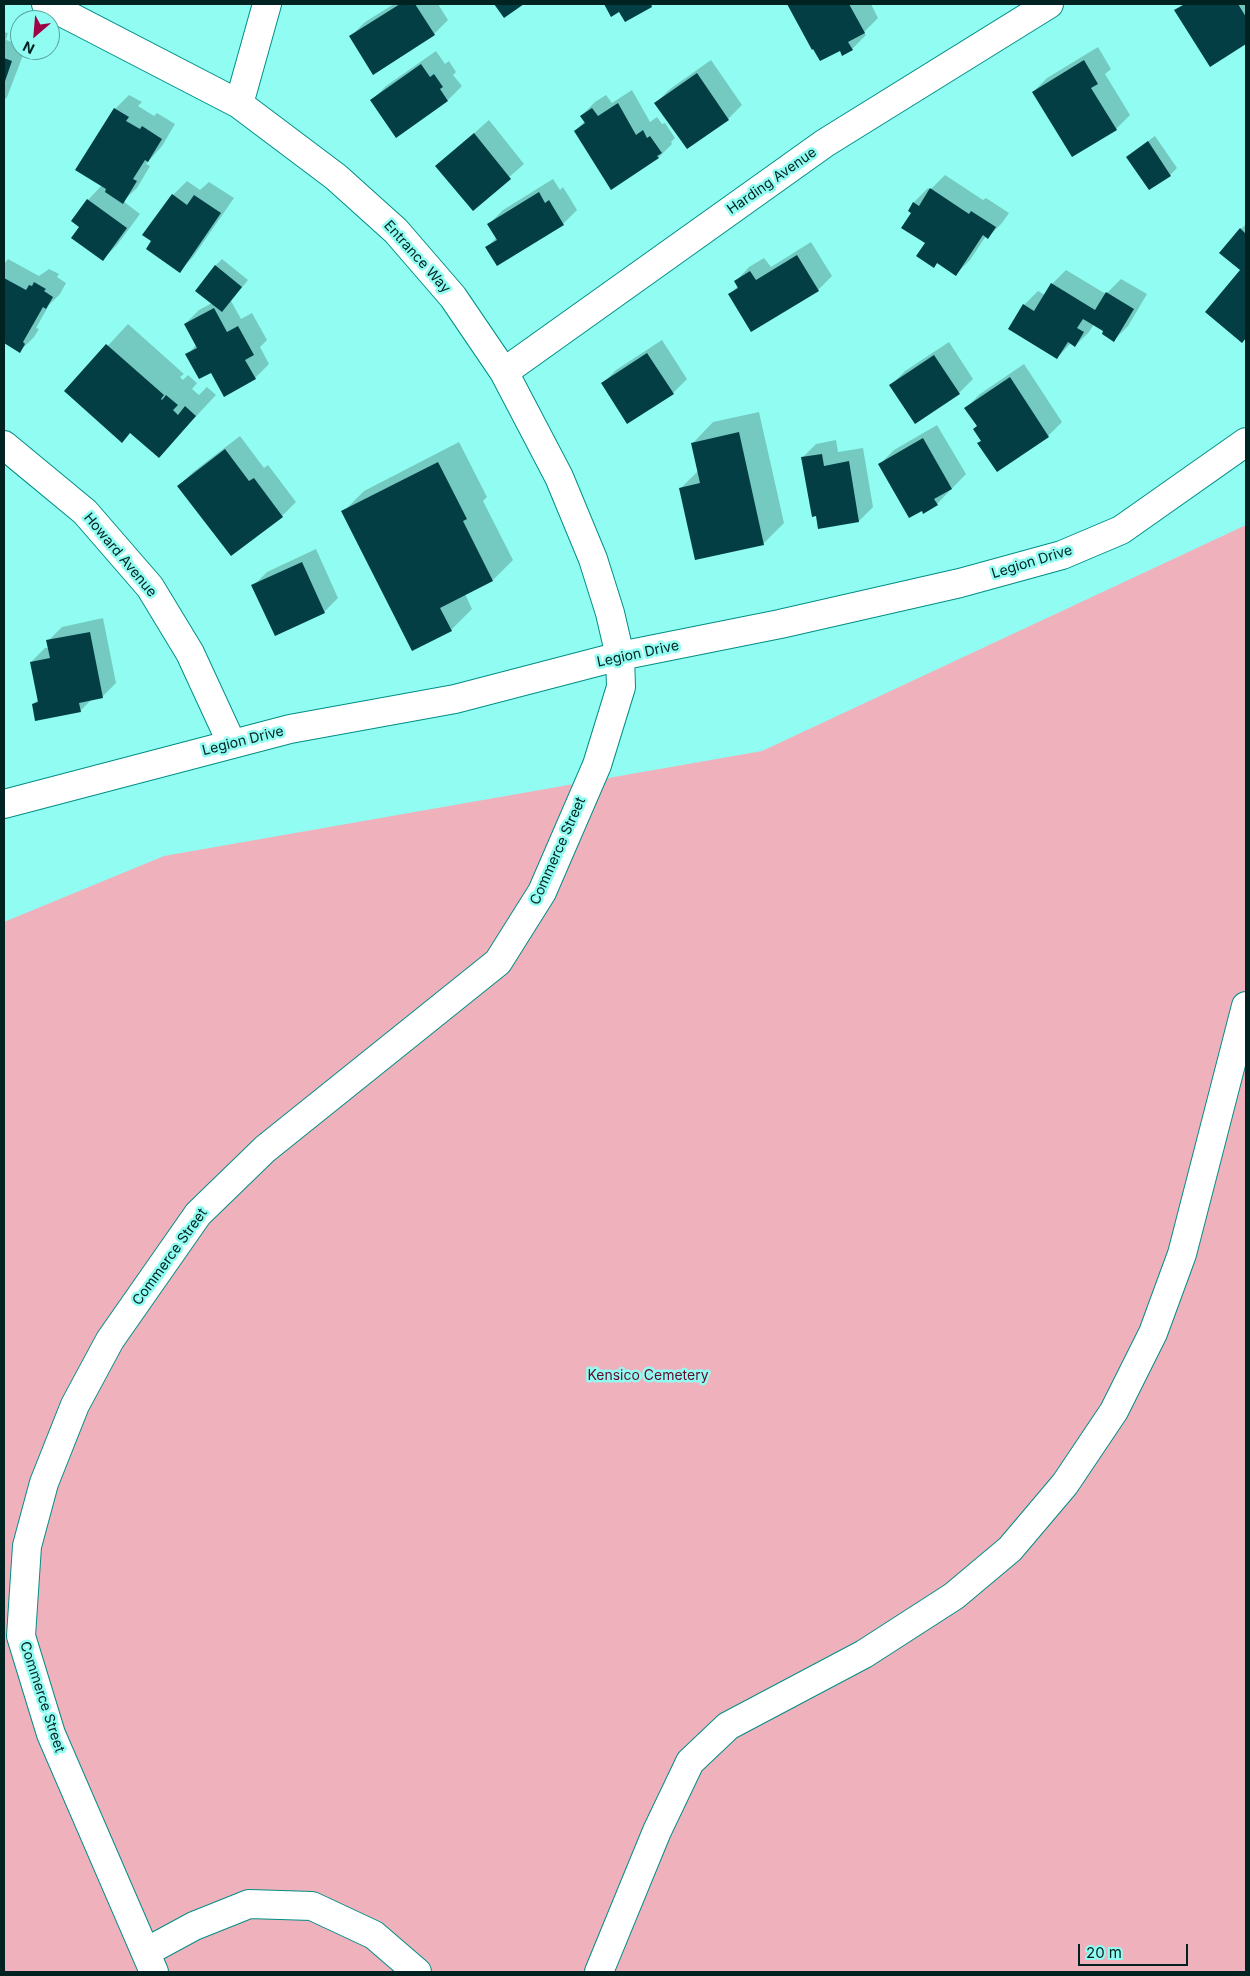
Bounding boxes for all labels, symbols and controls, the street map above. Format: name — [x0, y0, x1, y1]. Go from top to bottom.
north arrow — [10, 10, 60, 60]
text: N — [20, 38, 37, 58]
street label: Harding Avenue — [724, 144, 820, 218]
street label: Entrance Way — [380, 217, 454, 297]
street label: Howard Avenue — [80, 510, 160, 600]
street label: Legion Drive — [990, 542, 1074, 582]
street label: Legion Drive — [595, 637, 681, 671]
street label: Legion Drive — [201, 723, 285, 759]
street label: Commerce Street — [527, 795, 589, 907]
street label: Commerce Street — [129, 1205, 211, 1309]
park label: Kensico Cemetery — [587, 1368, 709, 1384]
street label: Commerce Street — [16, 1639, 68, 1755]
scale bar — [1080, 1934, 1190, 1966]
text: 20 m — [1086, 1943, 1122, 1962]

